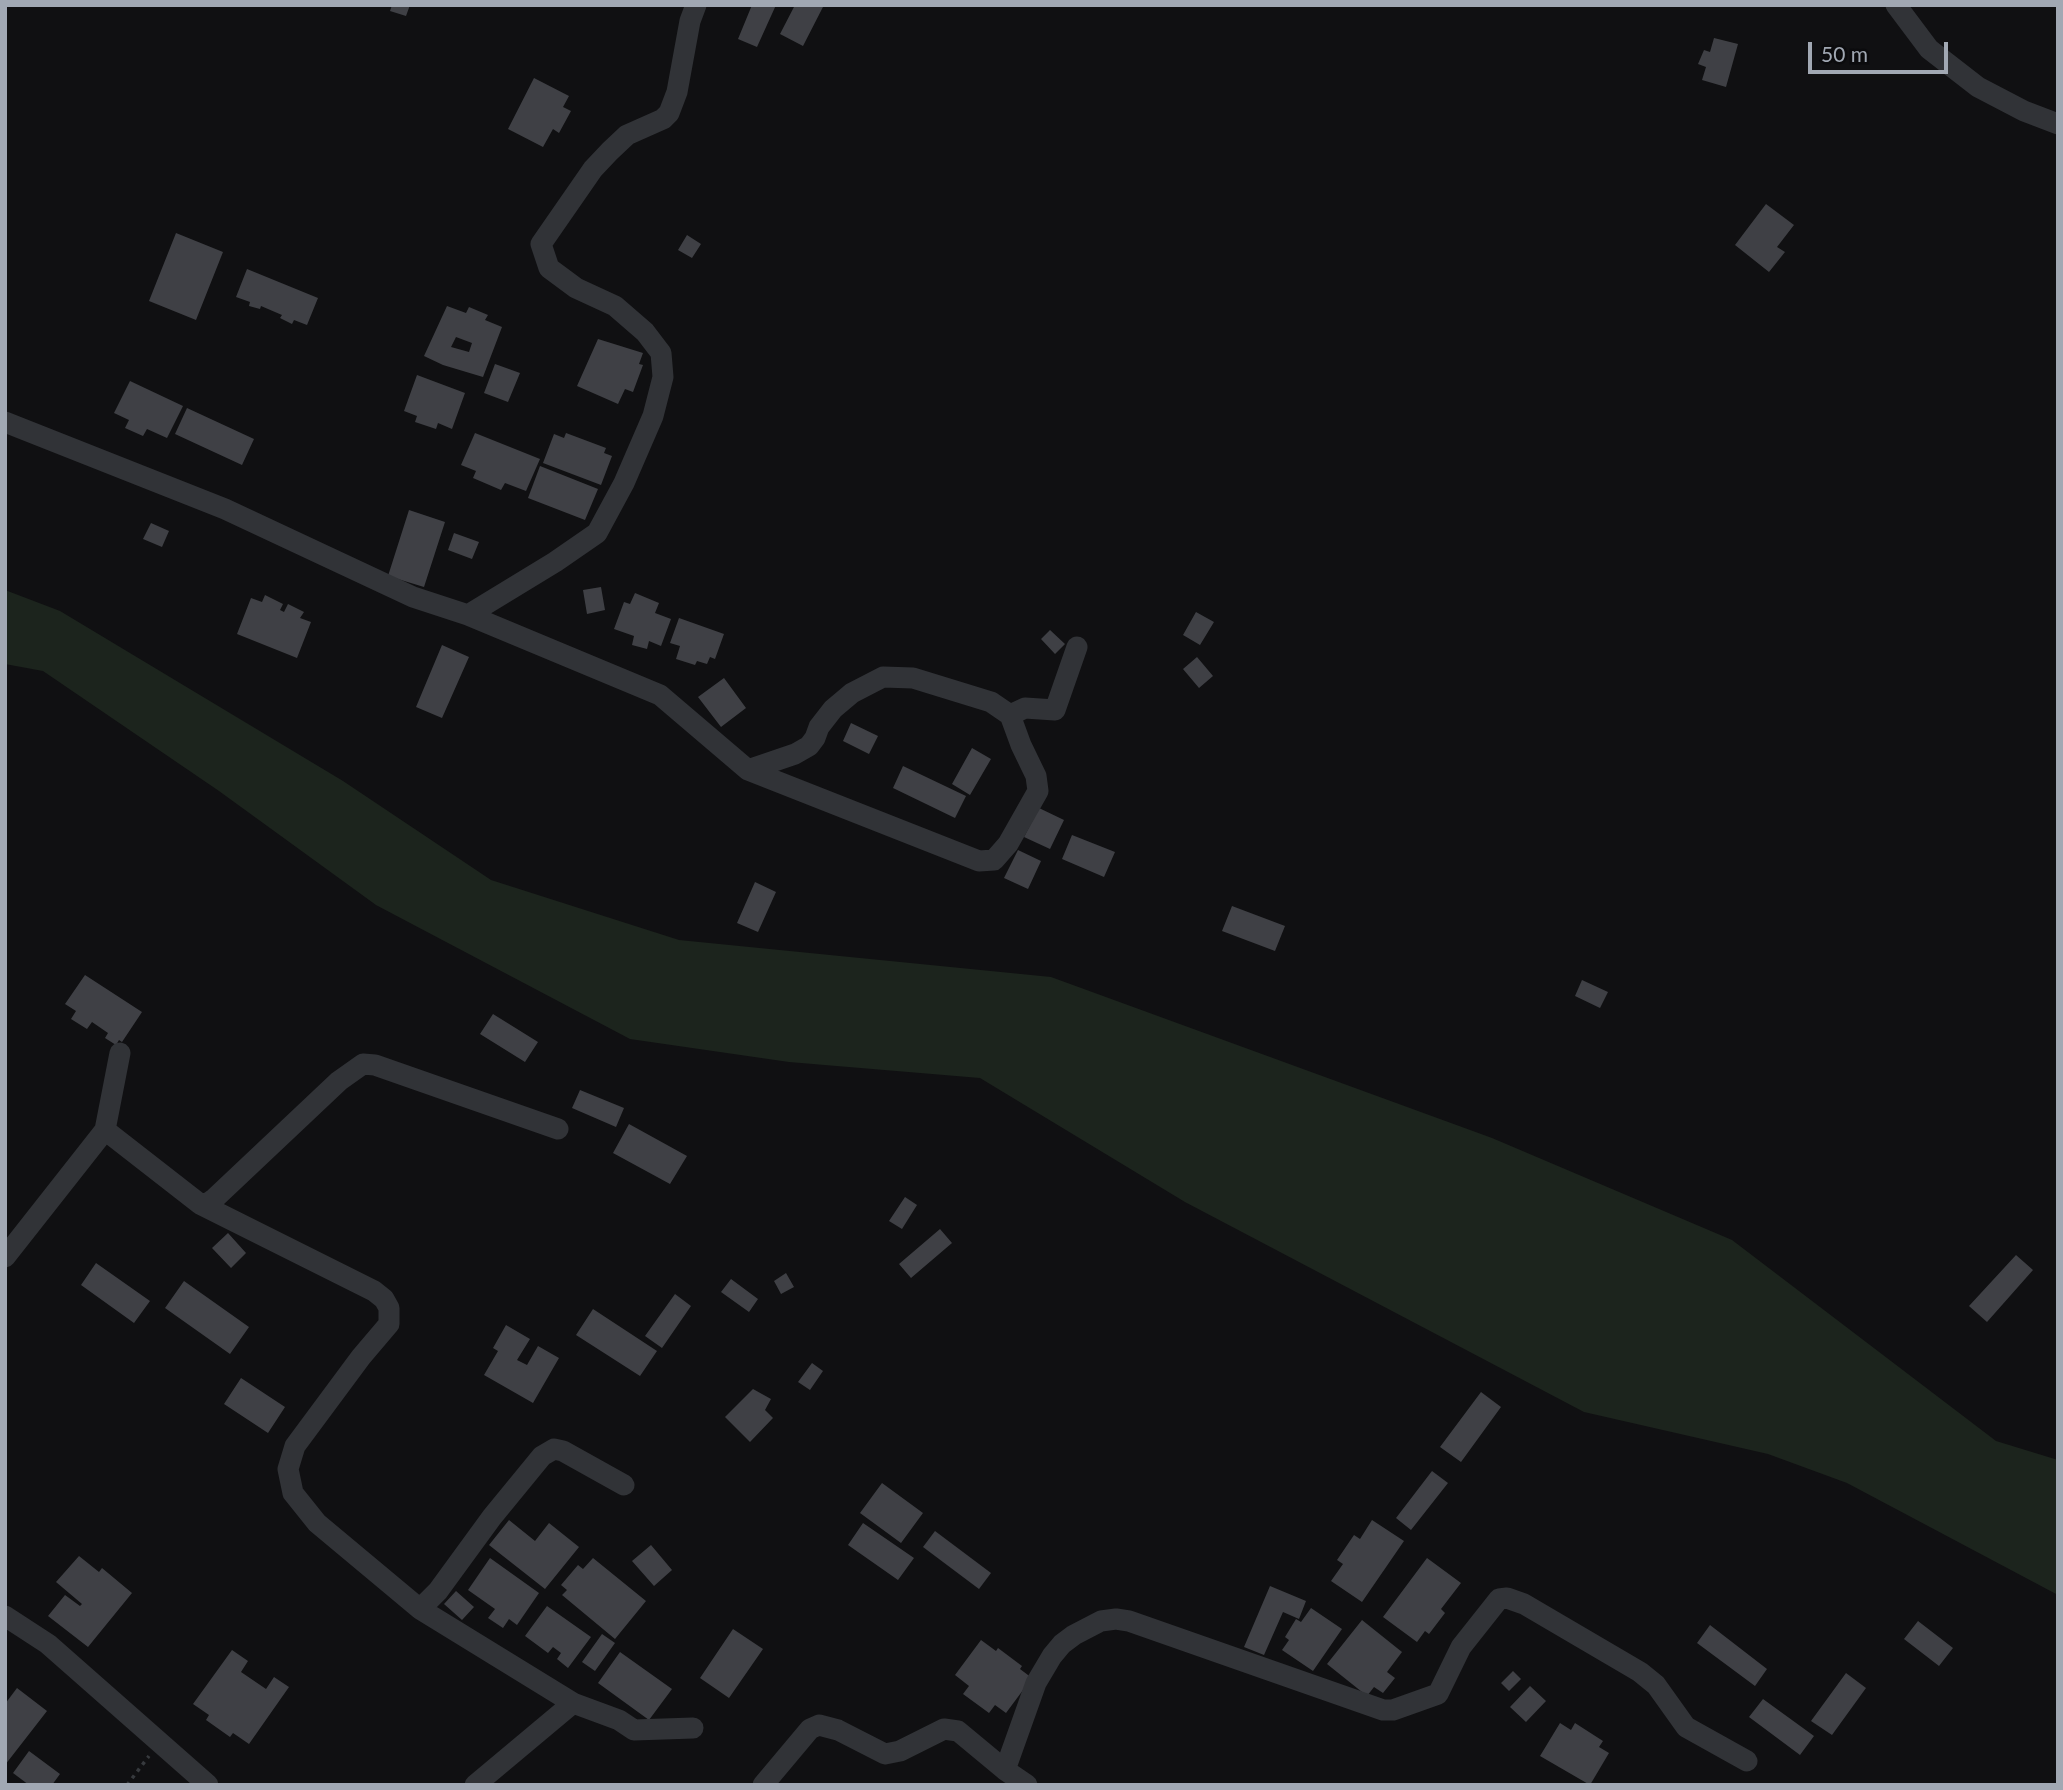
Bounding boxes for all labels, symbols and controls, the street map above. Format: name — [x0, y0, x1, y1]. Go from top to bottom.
scale bar — [1811, 28, 1951, 72]
text: 50 m — [1821, 41, 1868, 66]

